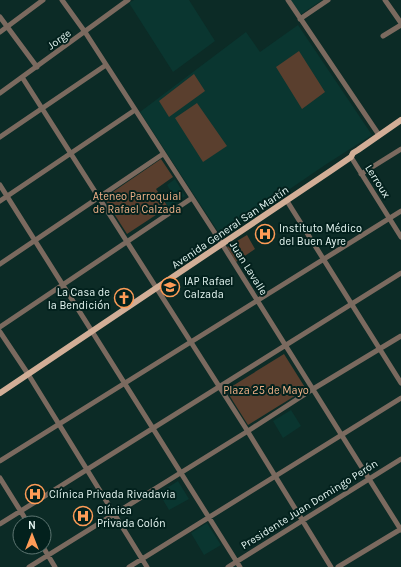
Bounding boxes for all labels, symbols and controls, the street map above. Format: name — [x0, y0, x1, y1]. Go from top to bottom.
street label: Jorge — [45, 26, 74, 52]
street label: Lerroux — [362, 162, 393, 201]
street label: Avenida General San Martín — [169, 183, 291, 272]
park label: Ateneo Parroquial de Rafael Calzada — [93, 190, 181, 216]
place label: Instituto Médico del Buen Ayre — [279, 222, 362, 248]
hospital icon: Instituto Médico del Buen Ayre — [254, 223, 276, 245]
street label: Juan Lavalle — [227, 239, 270, 298]
place label: IAP Rafael Calzada — [184, 275, 233, 301]
school or university icon: IAP Rafael Calzada — [159, 276, 181, 298]
place label: La Casa de la Bendición — [48, 286, 110, 312]
church icon: La Casa de la Bendición — [113, 287, 135, 309]
park label: Plaza 25 de Mayo — [223, 384, 309, 397]
street label: Presidente Juan Domingo Perón — [238, 457, 380, 552]
hospital icon: Clínica Privada Rivadavia — [24, 483, 46, 505]
place label: Clínica Privada Rivadavia — [49, 488, 176, 501]
place label: Clínica Privada Colón — [97, 504, 166, 530]
hospital icon: Clínica Privada Colón — [72, 505, 94, 527]
north arrow — [12, 515, 52, 555]
text: N — [28, 519, 36, 532]

